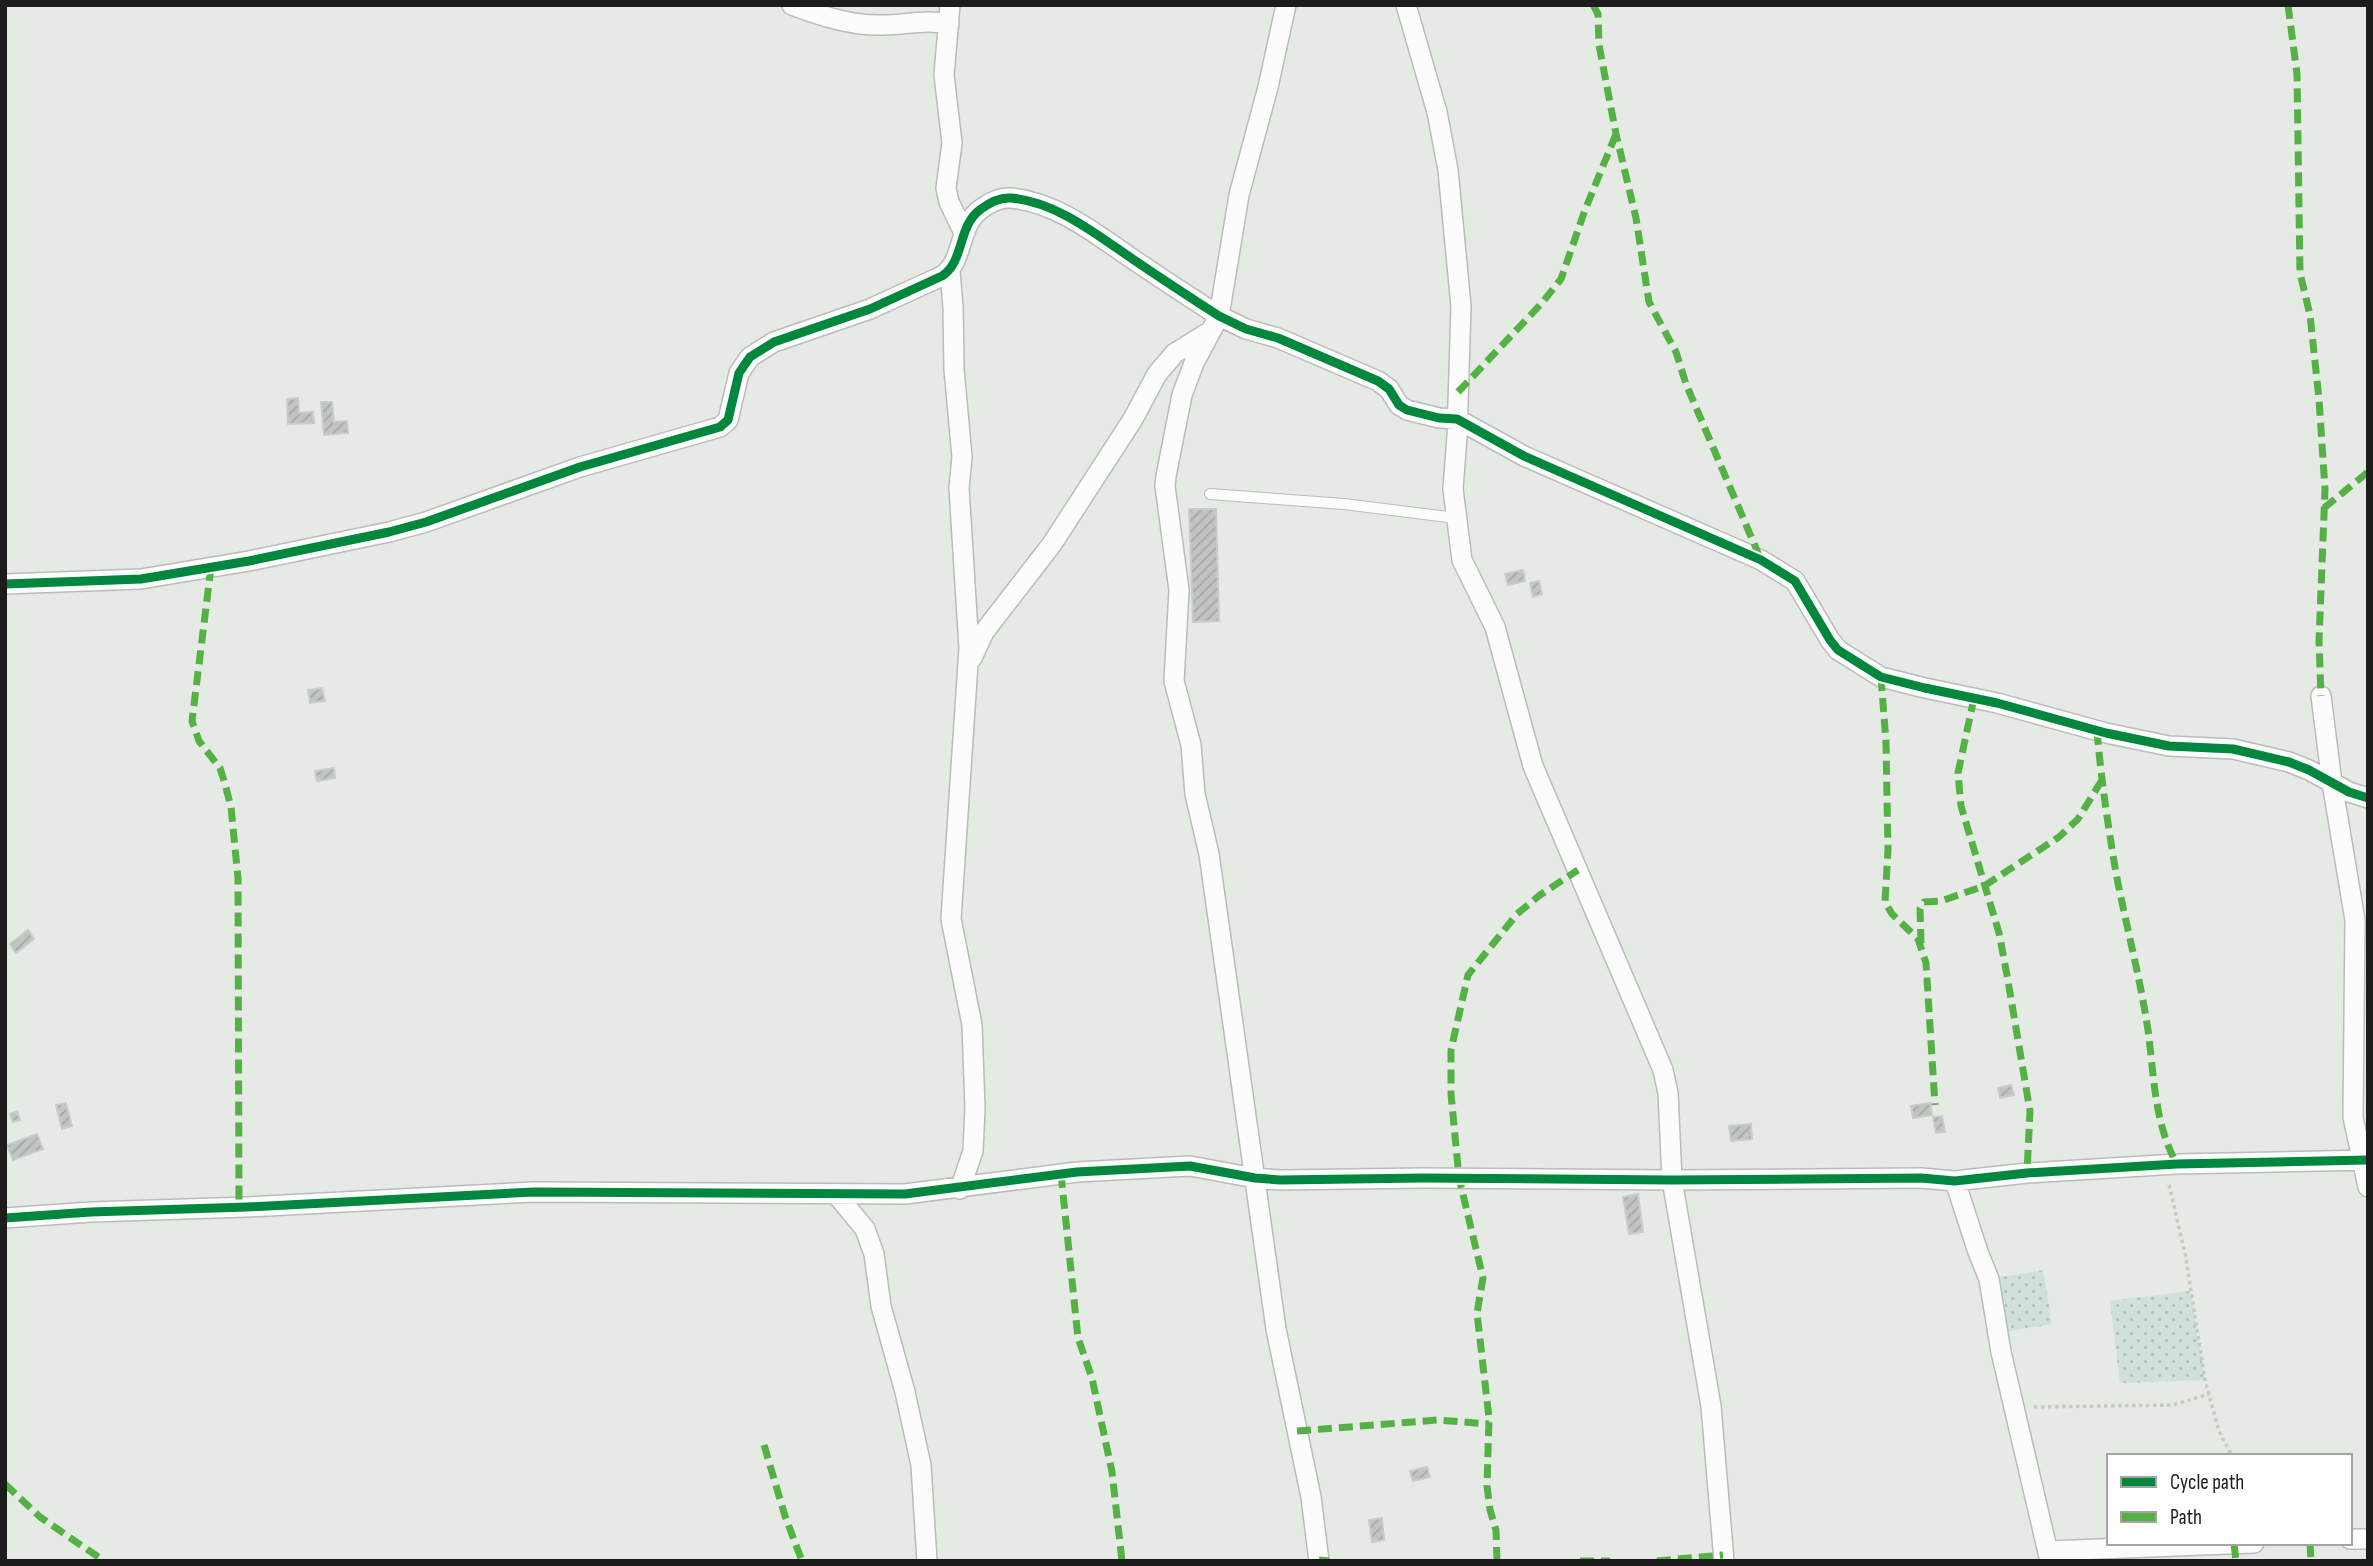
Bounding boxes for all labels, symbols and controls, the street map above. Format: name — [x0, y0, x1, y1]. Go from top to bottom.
legend — [2107, 1454, 2352, 1545]
text: Cycle path — [2170, 1470, 2244, 1495]
text: Path — [2170, 1505, 2202, 1530]

